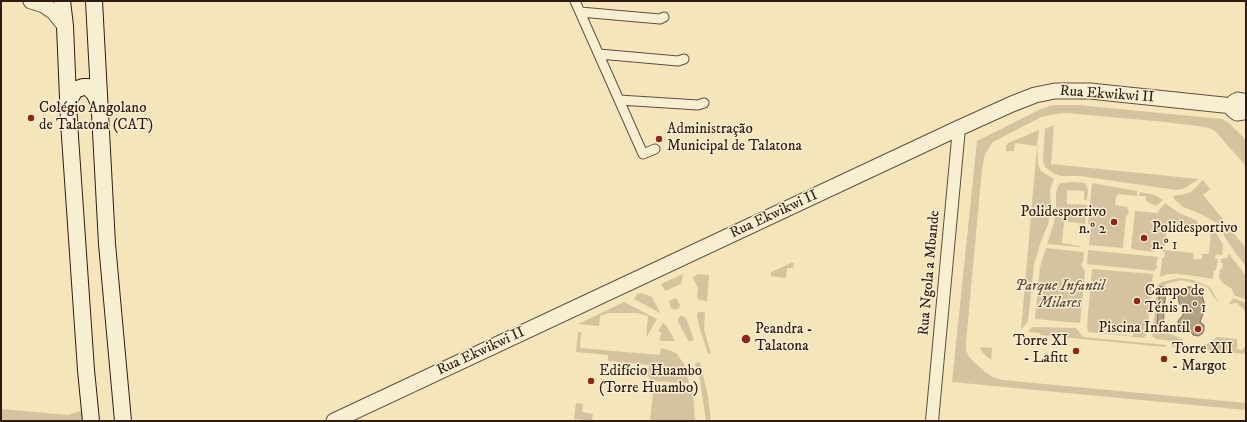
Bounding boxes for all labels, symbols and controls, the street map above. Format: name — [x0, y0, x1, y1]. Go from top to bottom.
street label: Rua Ekwikwi II — [1059, 83, 1155, 107]
place label: Colégio Angolano de Talatona (CAT) — [39, 100, 153, 135]
marker: Colégio Angolano de Talatona (CAT) — [26, 113, 36, 123]
place label: Administração Municipal de Talatona — [667, 121, 802, 156]
marker: Administração Municipal de Talatona — [654, 134, 664, 144]
street label: Rua Ekwikwi II — [727, 187, 821, 243]
place label: Polidesportivo n.º 2 — [1020, 204, 1106, 239]
street label: Rua Ngola a Mbande — [916, 210, 944, 336]
marker: Polidesportivo n.º 2 — [1109, 217, 1119, 227]
place label: Polidesportivo n.º 1 — [1152, 220, 1238, 255]
marker: Polidesportivo n.º 1 — [1139, 233, 1149, 243]
park label: Parque Infantil Milares — [1015, 278, 1105, 313]
place label: Campo de Ténis n.º 1 — [1145, 283, 1206, 318]
marker: Campo de Ténis n.º 1 — [1132, 296, 1142, 306]
place label: Piscina Infantil — [1099, 320, 1190, 338]
place label: Peandra - Talatona — [755, 321, 813, 356]
street label: Rua Ekwikwi II — [434, 324, 528, 380]
marker: Piscina Infantil — [1193, 324, 1203, 334]
marker: Peandra - Talatona — [740, 333, 752, 345]
place label: Torre XI - Lafitt — [1013, 333, 1068, 368]
place label: Torre XII - Margot — [1172, 341, 1233, 376]
marker: Torre XI - Lafitt — [1071, 346, 1081, 356]
marker: Torre XII - Margot — [1159, 354, 1169, 364]
place label: Edifício Huambo (Torre Huambo) — [599, 363, 702, 398]
marker: Edifício Huambo (Torre Huambo) — [586, 376, 596, 386]

